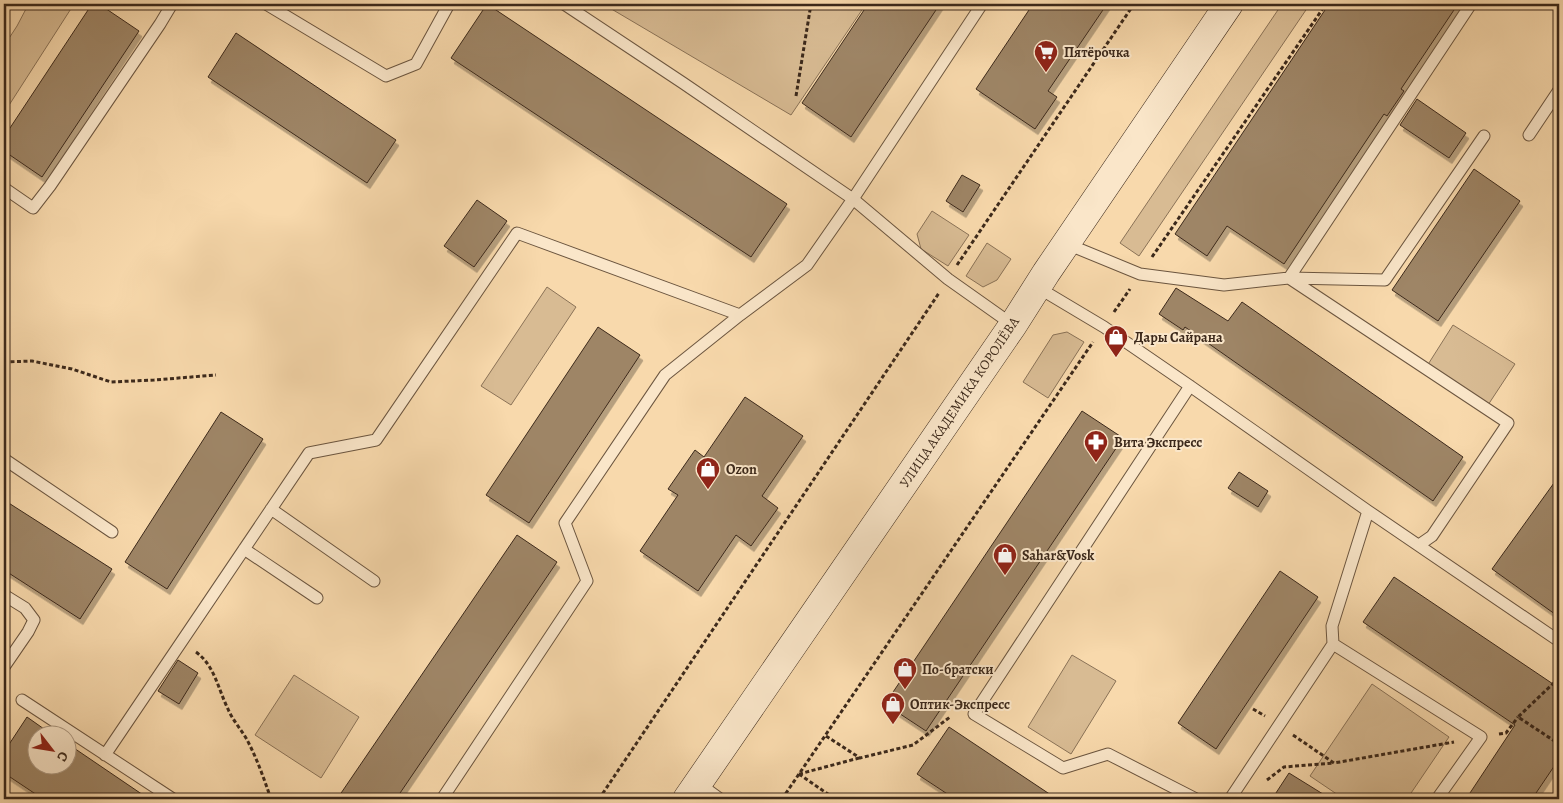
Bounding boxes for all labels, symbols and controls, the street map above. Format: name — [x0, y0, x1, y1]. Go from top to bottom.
supermarket icon: Пятёрочка — [1033, 39, 1059, 73]
place label: Пятёрочка — [1064, 43, 1130, 62]
street label: УЛИЦА АКАДЕМИКА КОРОЛЁВА — [895, 313, 1024, 491]
shop icon: Дары Сайрана — [1103, 324, 1129, 358]
place label: Дары Сайрана — [1134, 328, 1223, 347]
pharmacy icon: Вита Экспресс — [1083, 429, 1109, 463]
place label: Вита Экспресс — [1114, 433, 1202, 452]
shop icon: Ozon — [695, 456, 721, 490]
place label: Ozon — [726, 460, 757, 479]
shop icon: Sahar&Vosk — [992, 542, 1018, 576]
place label: Sahar&Vosk — [1022, 546, 1095, 565]
shop icon: По-братски — [892, 656, 918, 690]
place label: По-братски — [922, 660, 994, 679]
shop icon: Оптик-Экспресс — [880, 691, 906, 725]
place label: Оптик-Экспресс — [910, 695, 1010, 714]
north arrow — [28, 726, 78, 776]
text: С — [52, 748, 73, 765]

